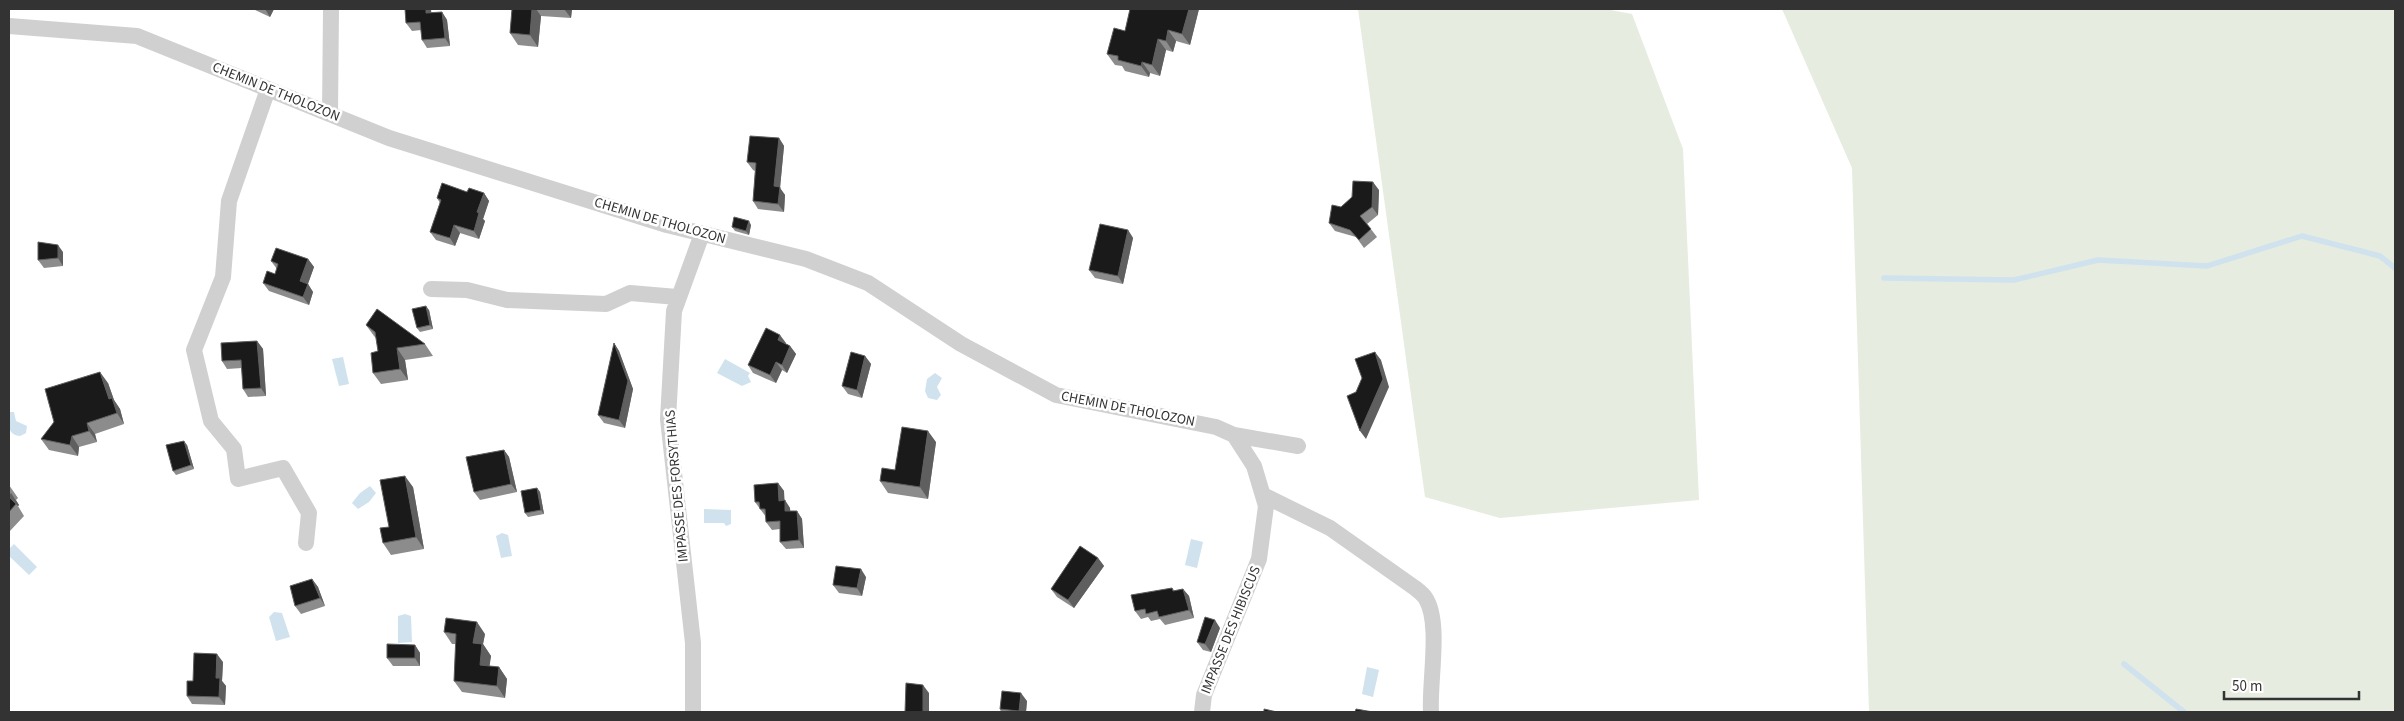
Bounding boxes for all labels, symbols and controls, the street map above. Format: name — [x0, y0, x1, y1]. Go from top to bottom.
street label: CHEMIN DE THOLOZON — [209, 57, 343, 127]
street label: CHEMIN DE THOLOZON — [592, 193, 728, 249]
street label: CHEMIN DE THOLOZON — [1059, 386, 1197, 432]
street label: IMPASSE DES FORSYTHIAS — [660, 409, 694, 563]
street label: IMPASSE DES HIBISCUS — [1196, 563, 1266, 697]
scale bar — [2224, 668, 2359, 700]
text: 50 m — [2232, 676, 2262, 697]

